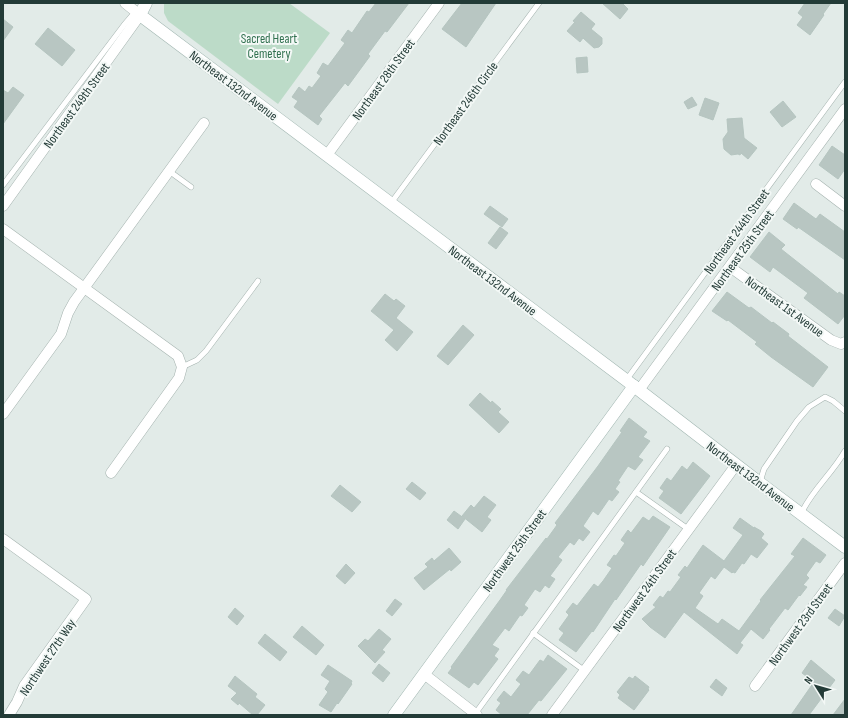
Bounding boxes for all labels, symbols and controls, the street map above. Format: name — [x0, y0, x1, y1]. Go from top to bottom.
park label: Sacred Heart Cemetery — [241, 31, 297, 62]
street label: Northeast 28th Street — [349, 36, 419, 123]
street label: Northeast 132nd Avenue — [186, 47, 281, 124]
street label: Northeast 246th Circle — [430, 59, 502, 149]
street label: Northeast 249th Street — [40, 60, 113, 152]
street label: Northeast 244th Street — [700, 186, 773, 277]
street label: Northeast 25th Street — [708, 207, 778, 294]
street label: Northeast 132nd Avenue — [445, 242, 540, 319]
street label: Northeast 1st Avenue — [742, 273, 827, 341]
street label: Northeast 132nd Avenue — [703, 438, 798, 515]
street label: Northwest 25th Street — [479, 506, 550, 595]
street label: Northwest 24th Street — [609, 546, 680, 635]
street label: Northwest 23rd Street — [766, 580, 836, 669]
street label: Northwest 27th Way — [16, 616, 79, 699]
north arrow — [796, 666, 836, 706]
text: N — [801, 674, 815, 687]

